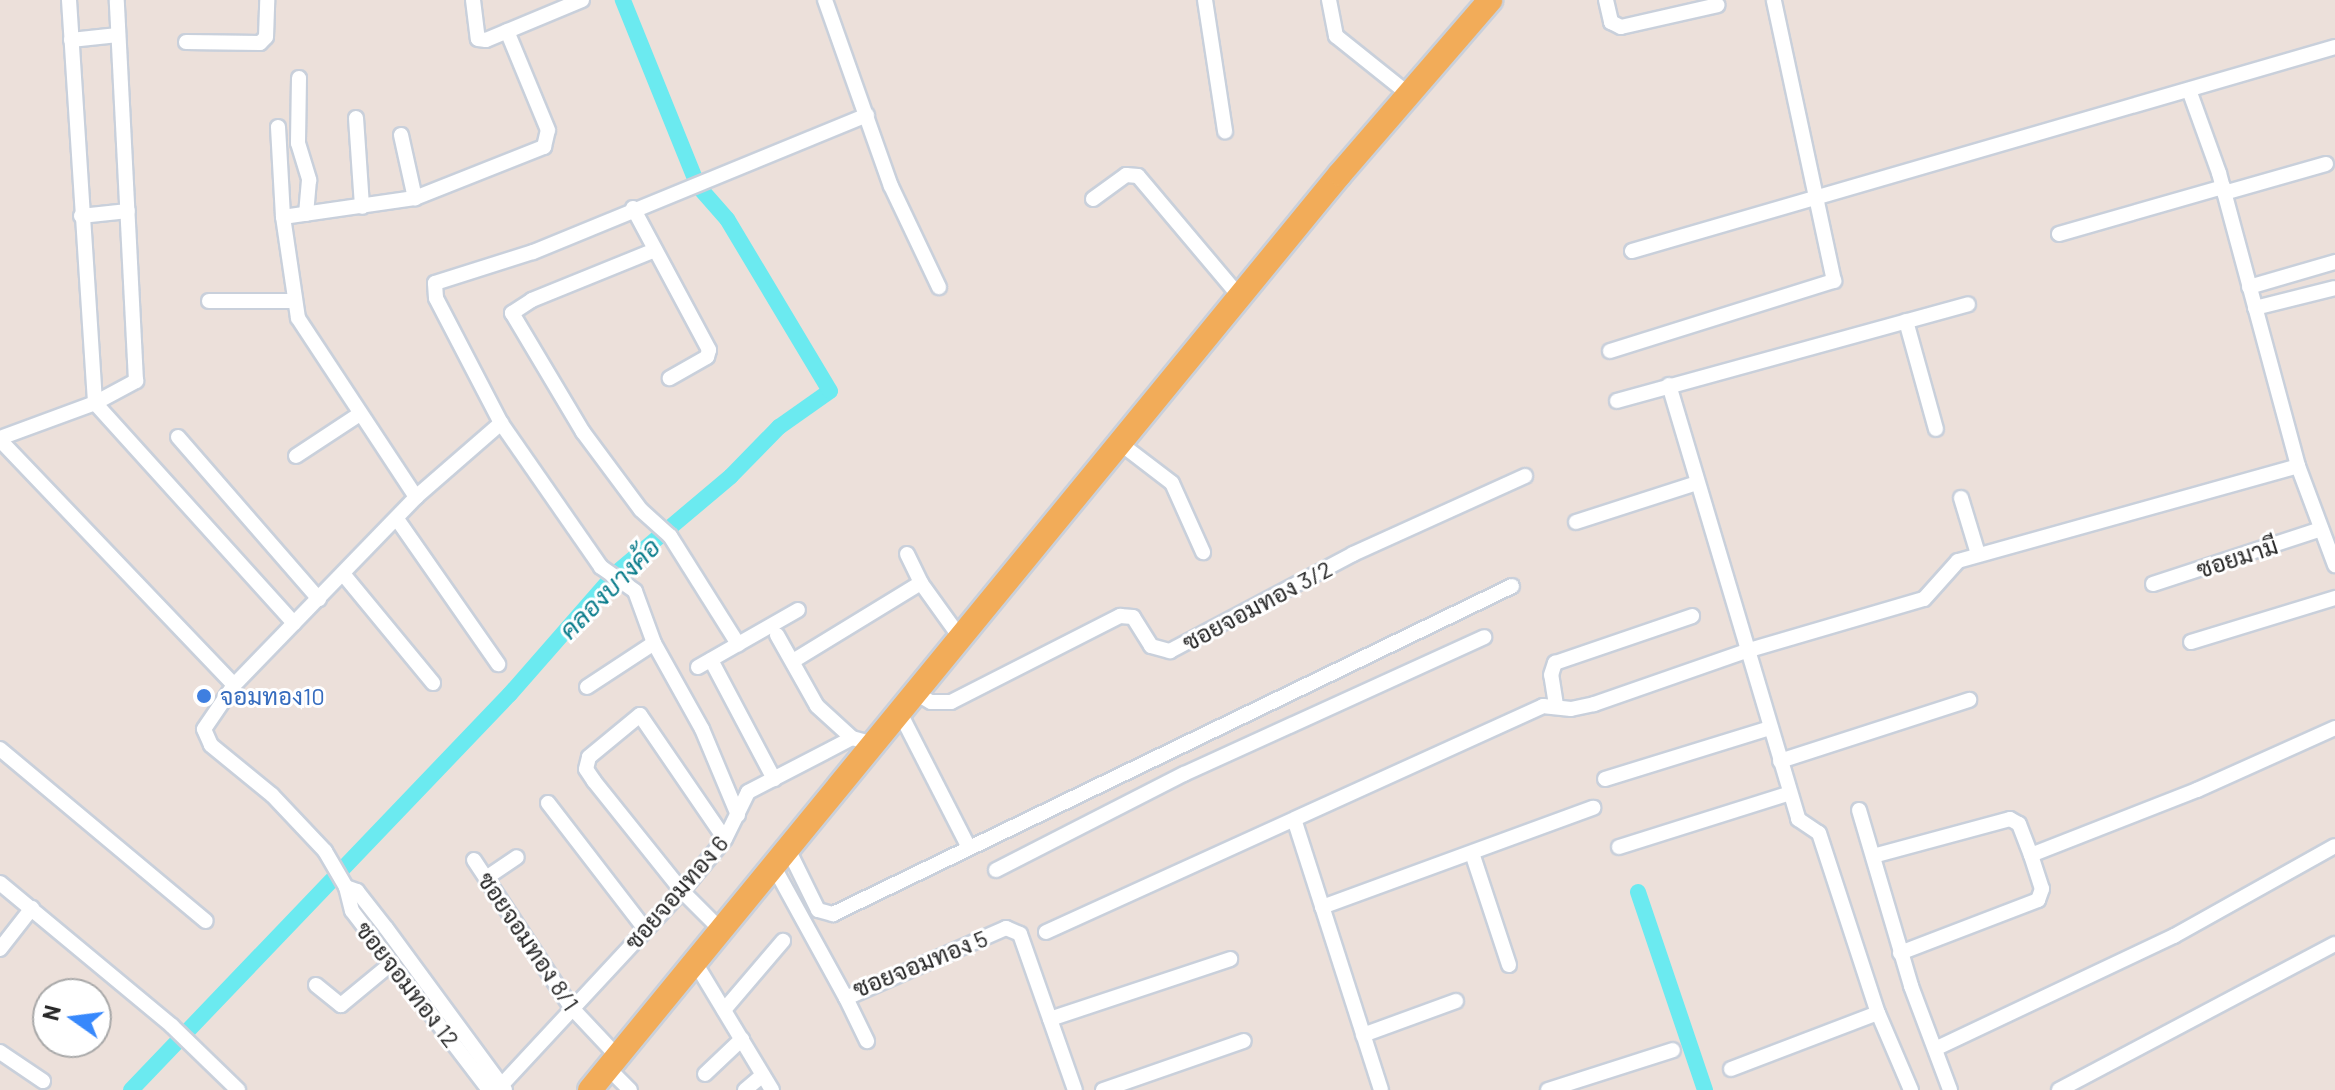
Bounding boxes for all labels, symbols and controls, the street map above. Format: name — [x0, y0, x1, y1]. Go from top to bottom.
street label: ซอยมามี — [2193, 530, 2281, 584]
water label: คลองบางค้อ — [552, 531, 666, 645]
street label: ซอยจอมทอง 3/2 — [1177, 554, 1337, 656]
place label: จอมทอง10 — [220, 682, 325, 710]
marker: จอมทอง10 — [195, 687, 213, 705]
street label: ซอยจอมทอง 6 — [618, 829, 734, 955]
street label: ซอยจอมทอง 8/1 — [472, 866, 586, 1016]
street label: ซอยจอมทอง 12 — [350, 915, 466, 1053]
street label: ซอยจอมทอง 5 — [848, 923, 992, 1003]
north arrow — [32, 978, 112, 1058]
text: N — [36, 1002, 65, 1023]

